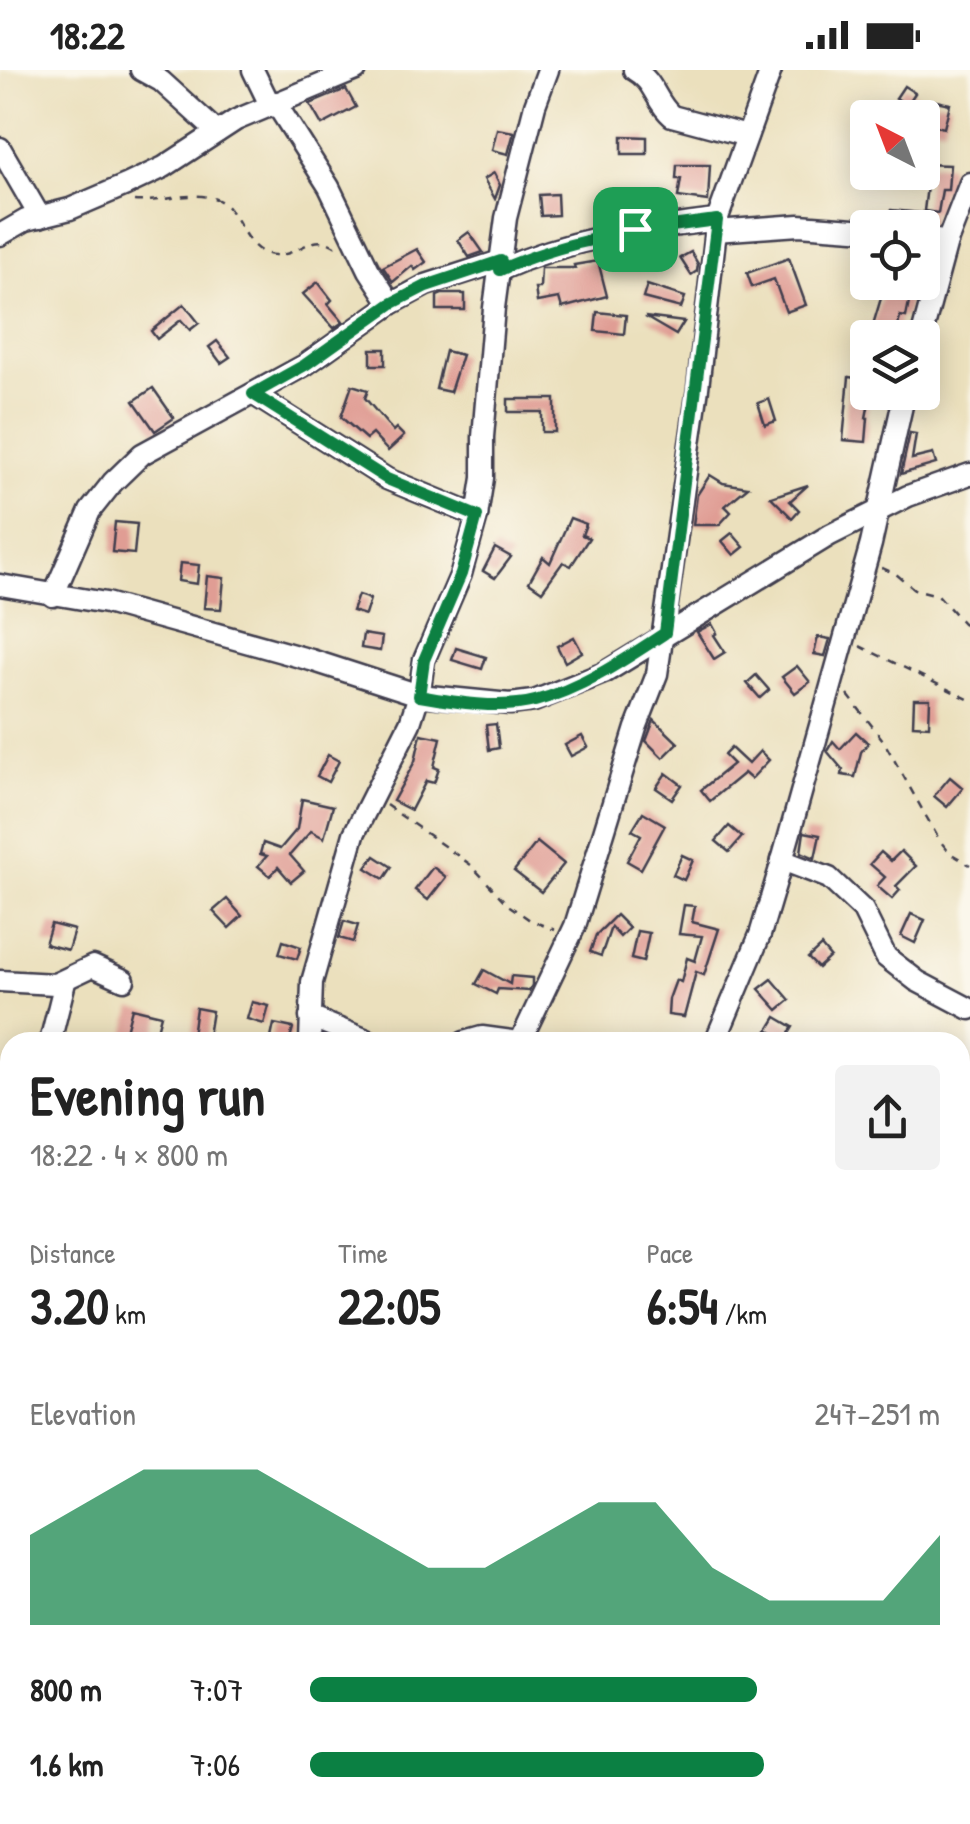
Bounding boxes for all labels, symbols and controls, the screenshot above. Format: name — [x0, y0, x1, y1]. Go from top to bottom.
text: 18:22 — [50, 9, 125, 61]
north arrow — [850, 100, 940, 190]
map controls — [850, 100, 940, 410]
pin — [593, 187, 678, 272]
icon: arrive — [608, 202, 663, 257]
button: locate — [850, 210, 940, 300]
button: layers — [850, 320, 940, 410]
text: Evening run — [30, 1058, 265, 1132]
button: share — [835, 1065, 940, 1170]
text: 18:22 · 4 × 800 m — [30, 1133, 228, 1176]
text: Distance — [30, 1234, 116, 1272]
text: Time — [338, 1234, 388, 1272]
text: Pace — [647, 1234, 693, 1272]
text: 3.20 — [30, 1272, 109, 1340]
text: 22:05 — [338, 1272, 440, 1340]
text: 6:54 — [647, 1272, 718, 1340]
text: km — [109, 1295, 146, 1333]
text: /km — [718, 1295, 767, 1333]
text: Elevation — [30, 1392, 136, 1435]
text: 247–251 m — [814, 1392, 940, 1435]
text: 800 m — [30, 1668, 102, 1711]
text: 7:07 — [190, 1668, 243, 1711]
text: 1.6 km — [30, 1743, 104, 1786]
text: 7:06 — [190, 1743, 240, 1786]

